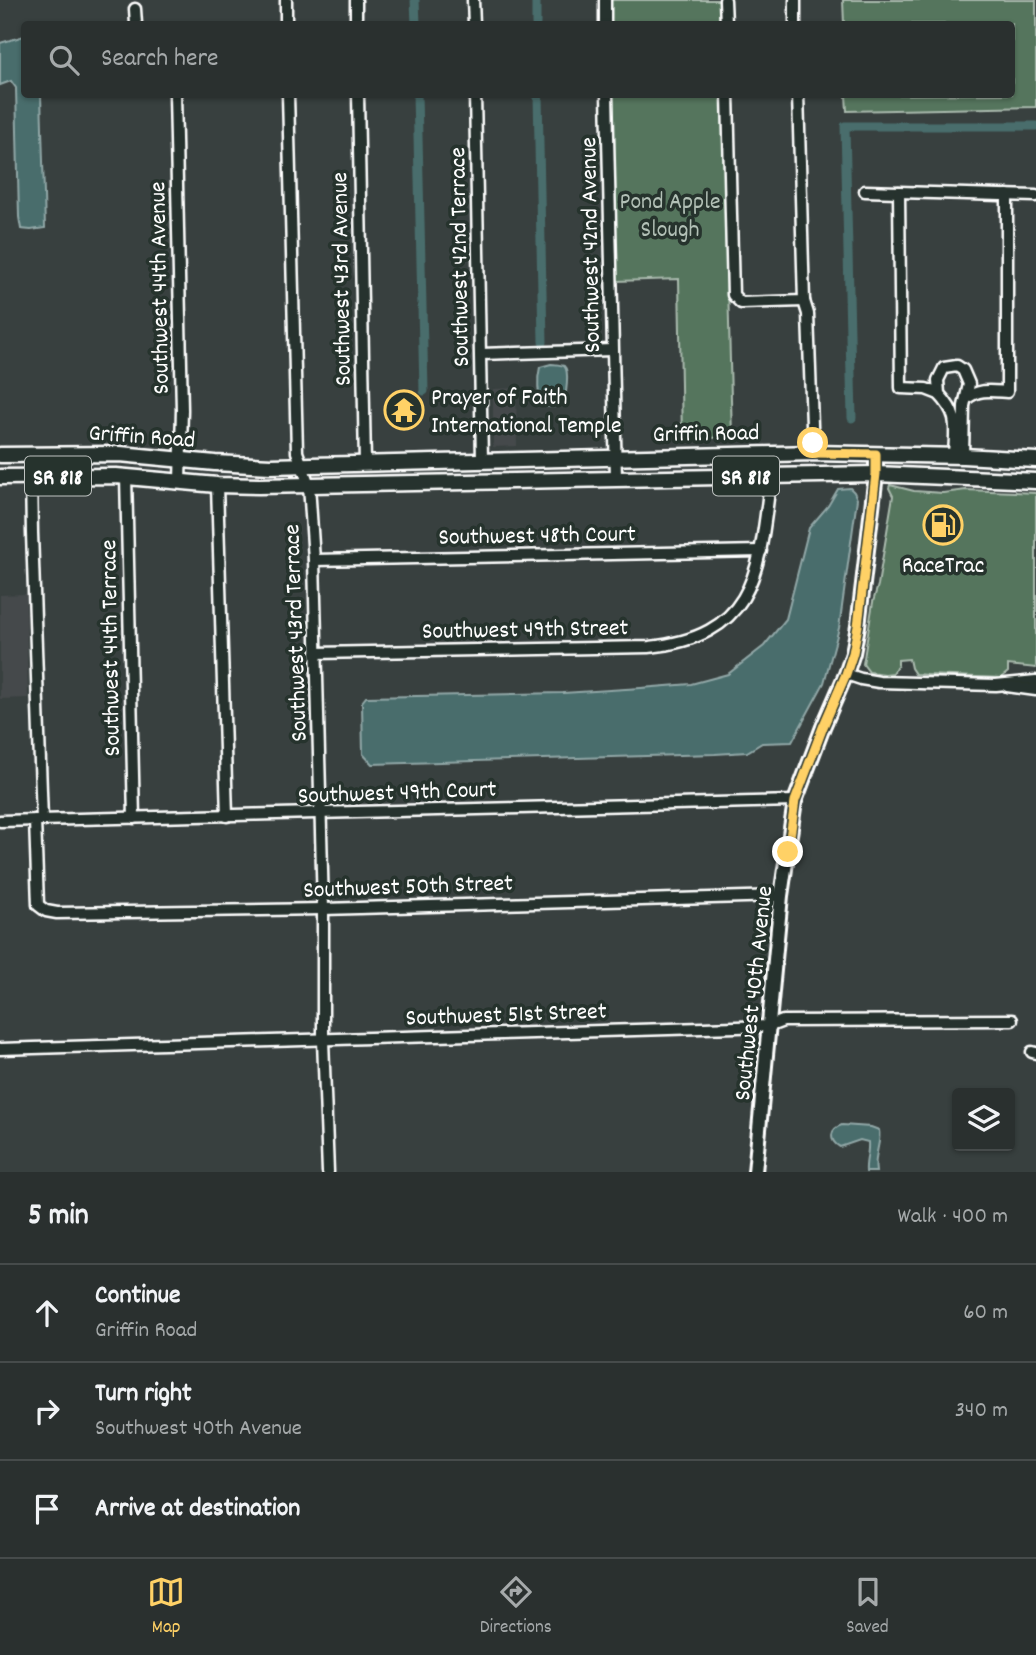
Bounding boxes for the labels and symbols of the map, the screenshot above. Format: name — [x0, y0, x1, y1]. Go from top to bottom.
street label: Southwest 42nd Avenue — [573, 137, 611, 353]
street label: Southwest 42nd Terrace — [442, 147, 480, 367]
street label: Southwest 43rd Avenue — [324, 172, 362, 386]
street label: Southwest 44th Avenue — [142, 181, 180, 395]
park label: Pond Apple Slough — [620, 186, 720, 248]
place label: Prayer of Faith International Temple — [431, 382, 622, 444]
temple icon: Prayer of Faith International Temple — [383, 389, 425, 431]
street label: Griffin Road — [87, 417, 196, 459]
street label: Griffin Road — [652, 417, 760, 453]
route start — [797, 427, 828, 458]
road number: SR 818 — [25, 456, 91, 496]
road number: SR 818 — [713, 456, 779, 496]
fuel station icon: RaceTrac — [922, 504, 964, 546]
street label: Southwest 48th Court — [438, 518, 636, 556]
street label: Southwest 43rd Terrace — [276, 524, 318, 742]
street label: Southwest 44th Terrace — [93, 539, 131, 757]
place label: RaceTrac — [902, 550, 984, 584]
street label: Southwest 49th Street — [421, 612, 629, 650]
street label: Southwest 49th Court — [297, 774, 497, 814]
route end — [772, 836, 803, 867]
street label: Southwest 50th Street — [303, 867, 514, 909]
street label: Southwest 40th Avenue — [727, 884, 783, 1102]
street label: Southwest 51st Street — [405, 995, 607, 1036]

